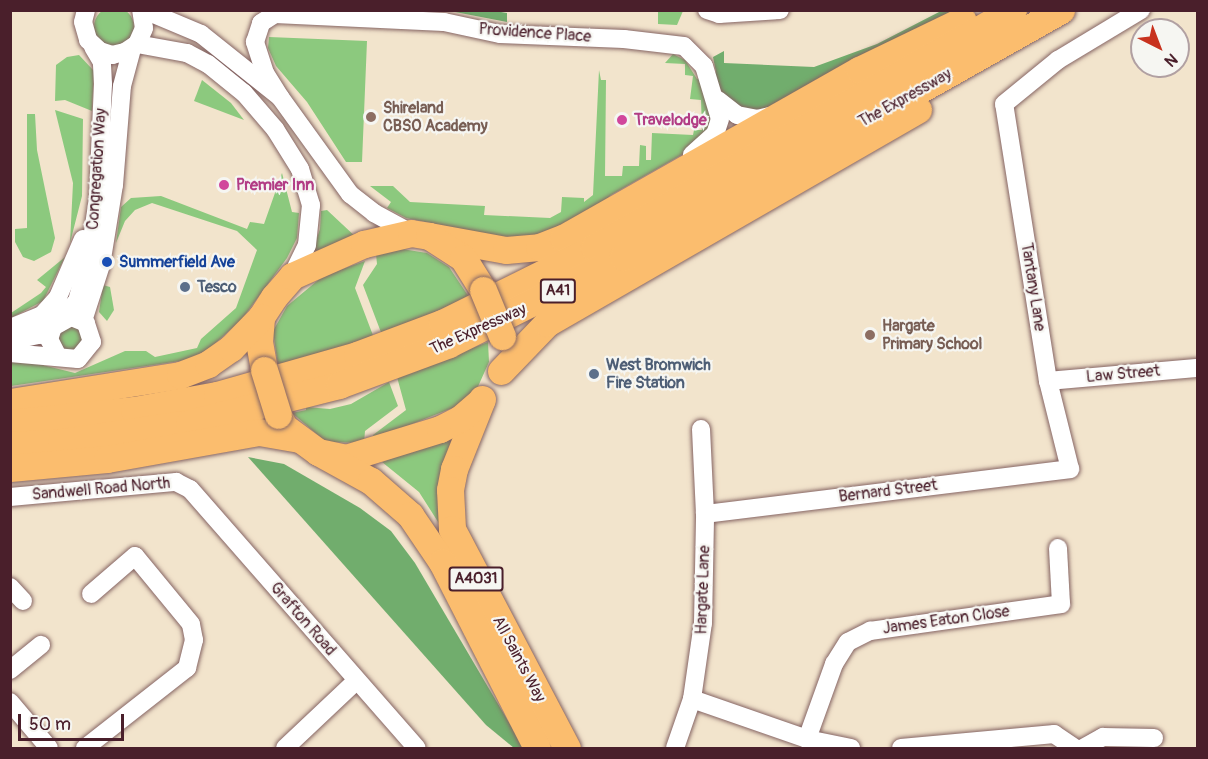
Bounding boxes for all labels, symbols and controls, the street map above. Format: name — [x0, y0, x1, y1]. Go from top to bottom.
north arrow — [1130, 18, 1190, 78]
street label: Providence Place — [478, 19, 592, 47]
text: N — [1160, 49, 1181, 71]
street label: The Expressway — [855, 65, 955, 131]
place label: Shireland CBSO Academy — [383, 98, 488, 136]
street label: Congregation Way — [83, 108, 111, 230]
marker: Shireland CBSO Academy — [364, 110, 378, 124]
place label: Travelodge — [634, 110, 707, 130]
marker: Travelodge — [615, 113, 629, 127]
place label: Premier Inn — [236, 175, 314, 195]
marker: Premier Inn — [217, 178, 231, 192]
street label: Tantany Lane — [1017, 241, 1049, 333]
place label: Summerfield Ave — [119, 252, 235, 272]
marker: Summerfield Ave — [100, 255, 114, 269]
place label: Tesco — [197, 277, 237, 297]
road number: A41 — [538, 279, 578, 303]
marker: Tesco — [178, 280, 192, 294]
street label: The Expressway — [427, 299, 529, 359]
place label: Hargate Primary School — [882, 316, 982, 354]
marker: Hargate Primary School — [863, 328, 877, 342]
place label: West Bromwich Fire Station — [606, 355, 711, 393]
street label: Law Street — [1085, 361, 1161, 387]
marker: West Bromwich Fire Station — [587, 367, 601, 381]
street label: Sandwell Road North — [31, 473, 171, 505]
street label: Bernard Street — [838, 475, 938, 507]
street label: Hargate Lane — [692, 545, 714, 635]
road number: A4031 — [448, 567, 504, 591]
street label: Grafton Road — [266, 578, 340, 660]
street label: James Eaton Close — [881, 602, 1011, 638]
street label: All Saints Way — [488, 613, 550, 705]
scale bar — [21, 702, 128, 740]
text: 50 m — [29, 713, 71, 736]

